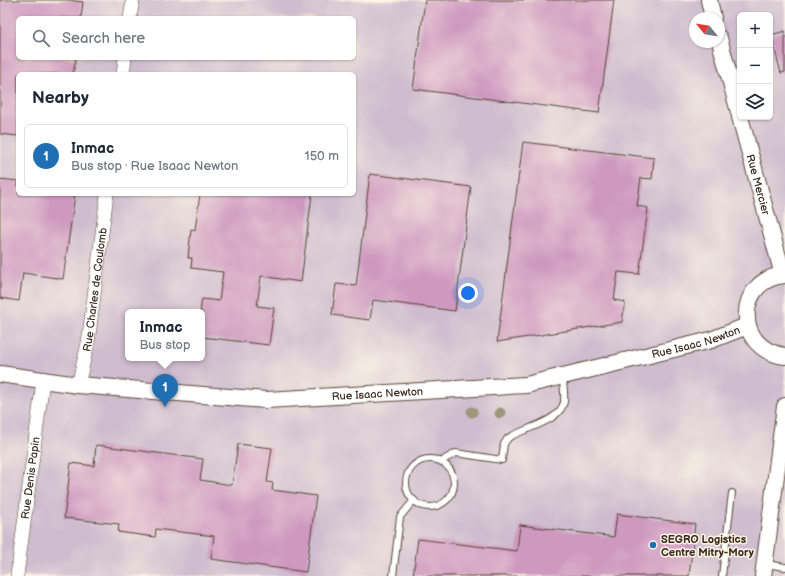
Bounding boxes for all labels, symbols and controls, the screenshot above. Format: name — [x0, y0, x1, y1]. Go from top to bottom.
north arrow — [689, 12, 725, 48]
map controls — [737, 12, 773, 120]
button: + — [737, 12, 773, 48]
search box — [16, 16, 356, 60]
icon: search — [30, 27, 52, 49]
text: Search here — [62, 29, 145, 48]
button: − — [737, 48, 773, 84]
button: layers — [737, 84, 773, 120]
text: Nearby — [32, 88, 89, 108]
text: Inmac — [71, 139, 114, 158]
text: 1 — [43, 148, 49, 164]
text: 150 m — [305, 148, 339, 164]
street label: Rue Mercier — [744, 153, 773, 217]
text: Bus stop · Rue Isaac Newton — [71, 158, 238, 174]
street label: Rue Charles de Coulomb — [80, 227, 109, 353]
your location — [458, 283, 478, 303]
popup — [125, 309, 205, 361]
text: Inmac — [139, 318, 183, 337]
street label: Rue Isaac Newton — [650, 323, 742, 361]
text: Bus stop — [139, 337, 191, 353]
pin: 1 — [152, 374, 178, 407]
street label: Rue Isaac Newton — [331, 384, 423, 403]
street label: Rue Denis Papin — [18, 436, 42, 520]
place label: SEGRO Logistics Centre Mitry-Mory — [661, 533, 754, 559]
marker: SEGRO Logistics Centre Mitry-Mory — [648, 540, 658, 550]

